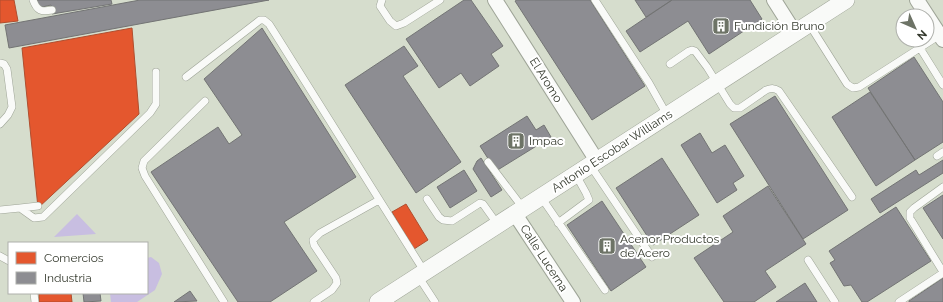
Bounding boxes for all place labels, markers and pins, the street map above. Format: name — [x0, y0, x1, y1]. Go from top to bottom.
building icon: Fundición Bruno — [711, 16, 731, 36]
place label: Fundición Bruno — [734, 19, 825, 33]
building icon: Impac — [506, 131, 526, 151]
place label: Impac — [529, 134, 564, 148]
place label: Acenor Productos de Acero — [620, 232, 719, 260]
building icon: Acenor Productos de Acero — [597, 236, 617, 256]

